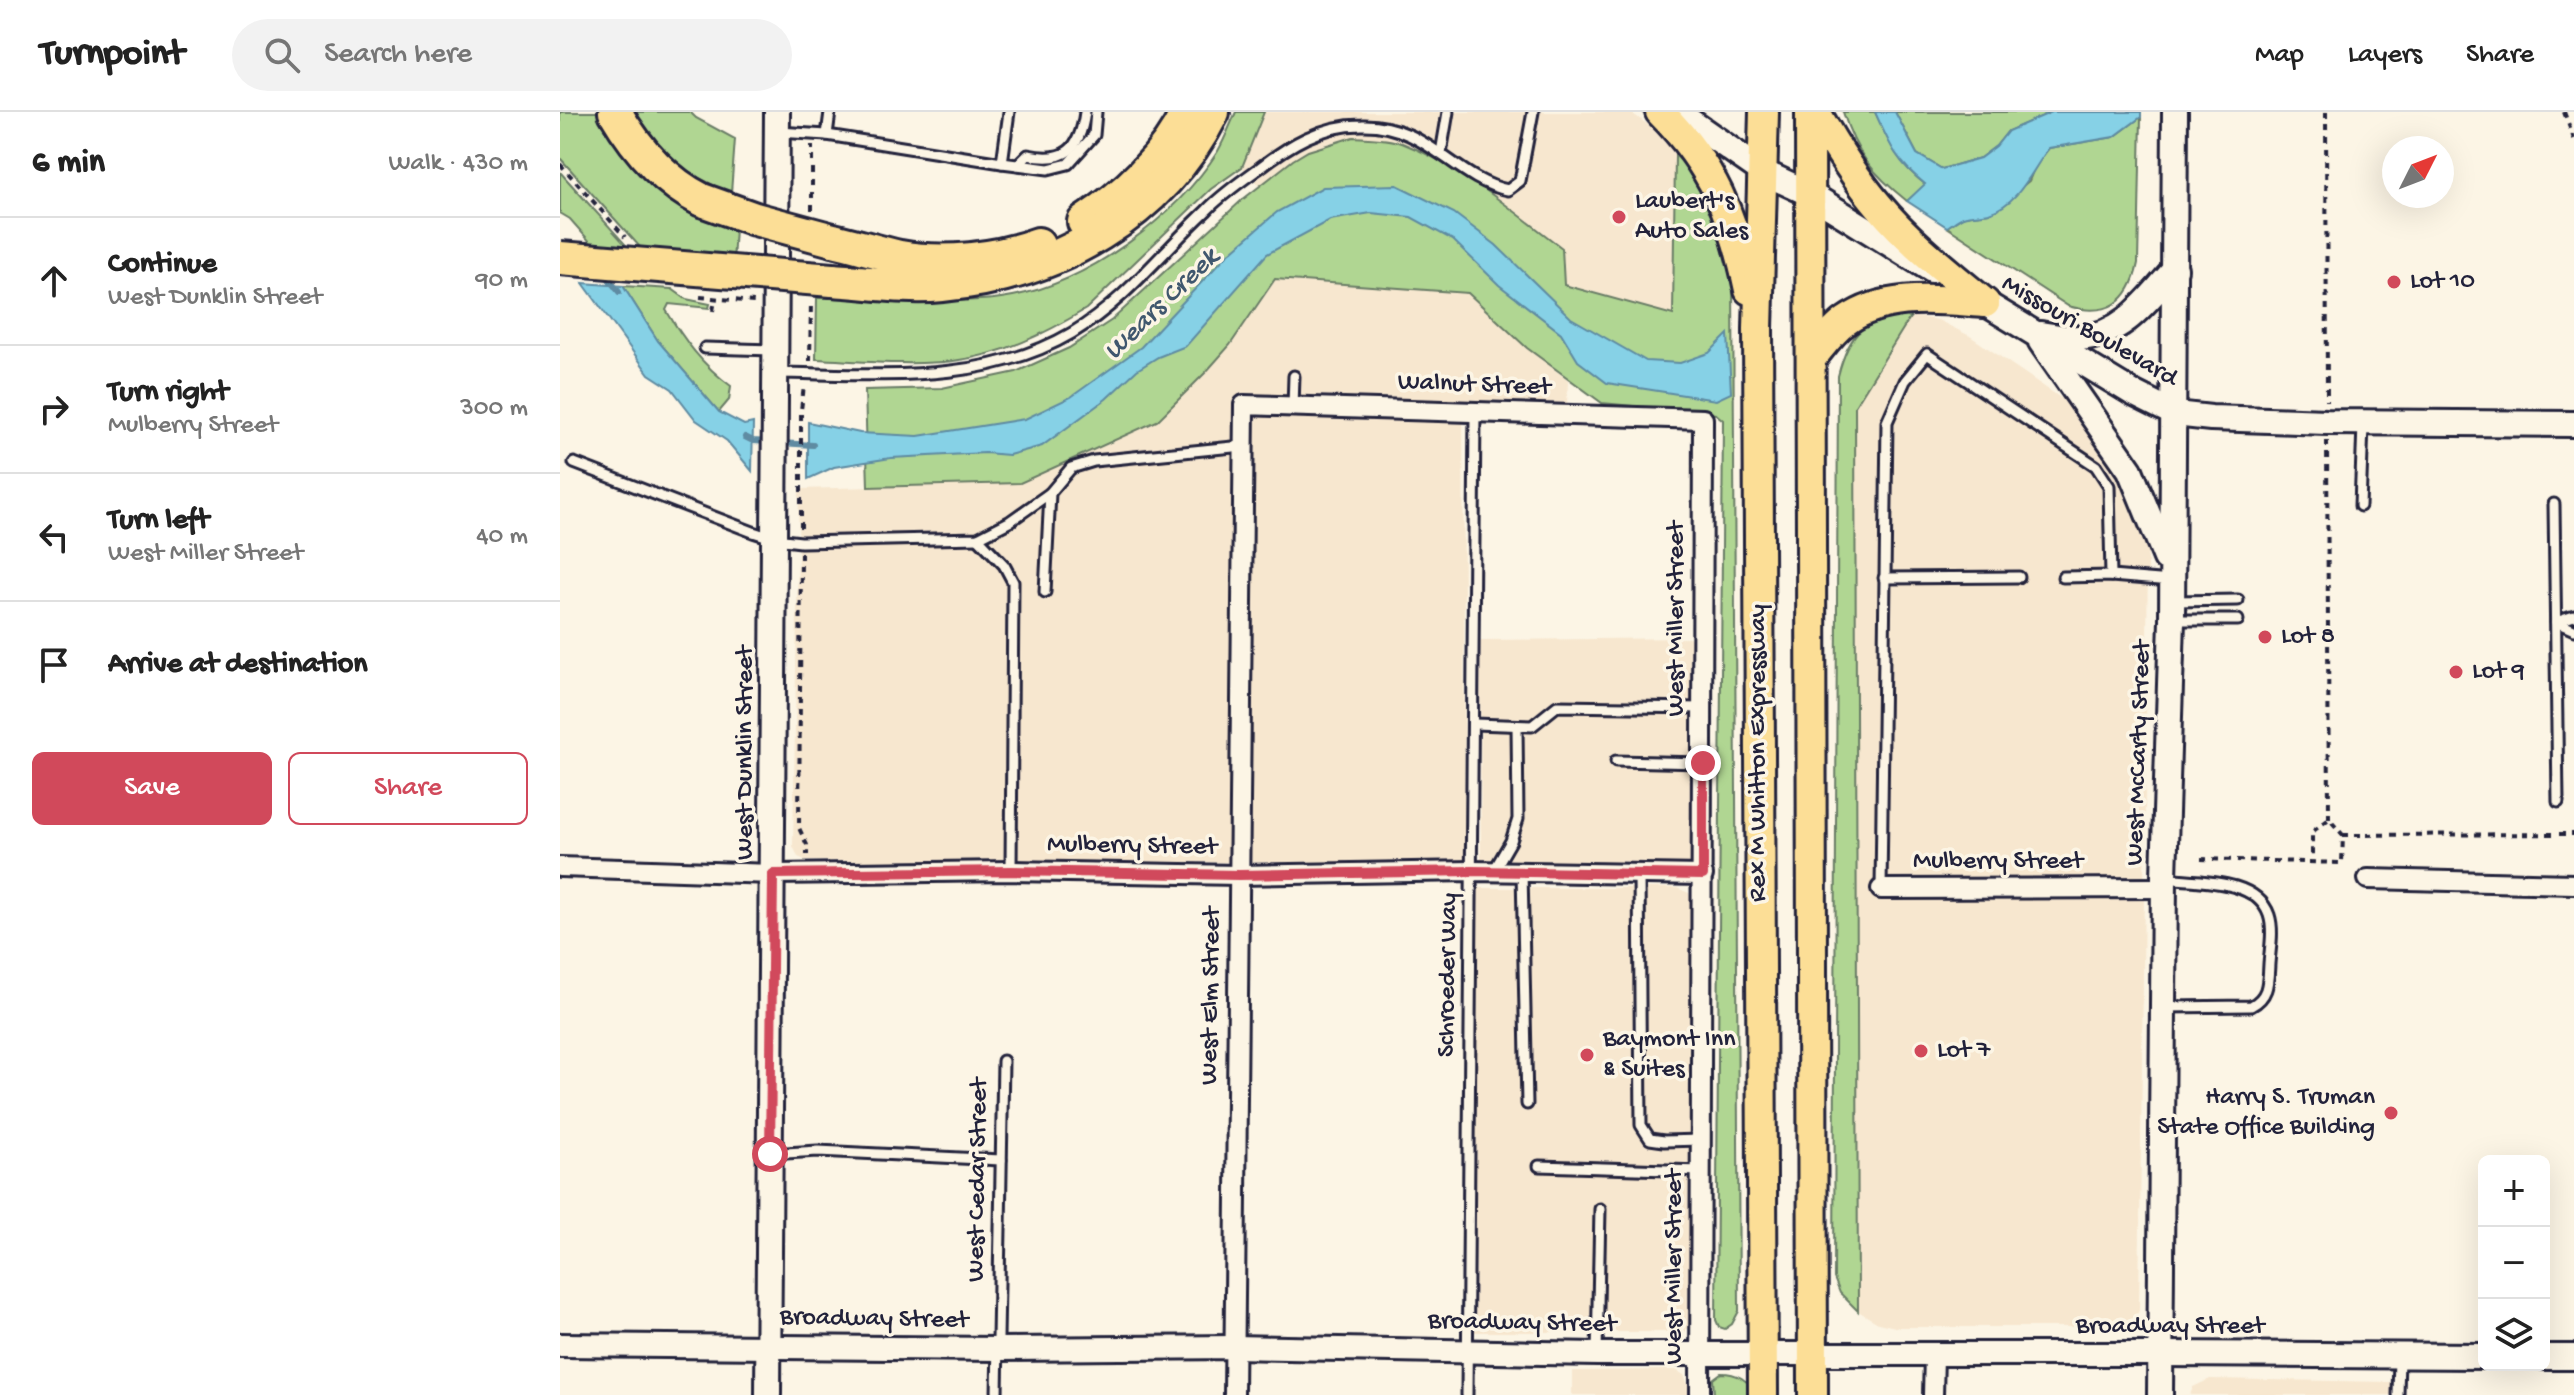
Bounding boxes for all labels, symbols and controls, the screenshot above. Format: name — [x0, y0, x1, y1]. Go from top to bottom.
search box — [232, 19, 792, 91]
text: Turnpoint — [40, 33, 184, 77]
icon: search — [260, 33, 304, 77]
text: Search here — [324, 38, 472, 73]
text: Map — [2255, 39, 2304, 72]
text: Layers — [2348, 39, 2422, 72]
text: Share — [2466, 39, 2534, 72]
north arrow — [2382, 136, 2454, 208]
text: 6 min — [32, 144, 105, 184]
text: Walk · 430 m — [388, 149, 528, 180]
place label: Laubert's Auto Sales — [1635, 187, 1749, 248]
marker: Laubert's Auto Sales — [1610, 208, 1628, 226]
water label: Wears Creek — [1098, 240, 1228, 368]
text: Continue — [108, 248, 217, 283]
icon: ahead — [32, 259, 76, 303]
text: 90 m — [476, 266, 528, 297]
place label: Lot 10 — [2410, 267, 2475, 298]
street label: Missouri Boulevard — [1996, 269, 2184, 396]
marker: Lot 10 — [2385, 273, 2403, 291]
text: West Dunklin Street — [108, 283, 322, 314]
street label: Walnut Street — [1397, 368, 1553, 404]
text: Turn right — [108, 376, 228, 411]
icon: right — [32, 387, 76, 431]
text: 300 m — [460, 394, 528, 425]
text: Mulberry Street — [108, 411, 278, 442]
text: Turn left — [108, 504, 209, 539]
icon: left — [32, 515, 76, 559]
street label: West Miller Street — [1662, 519, 1693, 717]
text: 40 m — [476, 522, 528, 553]
text: West Miller Street — [108, 539, 303, 570]
street label: Rex M Whitton Expressway — [1744, 604, 1775, 902]
place label: Lot 8 — [2281, 622, 2335, 653]
marker: Lot 8 — [2256, 628, 2274, 646]
street label: West McCarty Street — [2121, 637, 2160, 866]
icon: arrive — [32, 643, 76, 687]
street label: West Dunklin Street — [731, 644, 762, 860]
text: Arrive at destination — [108, 648, 368, 683]
place label: Lot 9 — [2472, 657, 2525, 688]
marker: Lot 9 — [2447, 663, 2465, 681]
route end — [1685, 745, 1721, 781]
button: Save — [32, 752, 272, 825]
button: Share — [288, 752, 528, 825]
street label: Mulberry Street — [1047, 830, 1220, 864]
street label: Mulberry Street — [1913, 847, 2085, 878]
street label: Schroeder Way — [1432, 892, 1466, 1057]
street label: West Elm Street — [1195, 904, 1229, 1085]
place label: Baymont Inn & Suites — [1602, 1025, 1736, 1086]
place label: Lot 7 — [1937, 1036, 1992, 1067]
marker: Lot 7 — [1912, 1042, 1930, 1060]
marker: Baymont Inn & Suites — [1578, 1046, 1596, 1064]
street label: West Cedar Street — [962, 1075, 996, 1282]
place label: Harry S. Truman State Office Building — [2157, 1083, 2376, 1144]
marker: Harry S. Truman State Office Building — [2382, 1104, 2400, 1122]
route start — [752, 1136, 788, 1172]
map controls — [2478, 1155, 2550, 1371]
button: + — [2478, 1155, 2550, 1227]
street label: West Miller Street — [1660, 1167, 1691, 1365]
button: − — [2478, 1227, 2550, 1299]
button: layers — [2478, 1299, 2550, 1371]
street label: Broadway Street — [778, 1303, 971, 1337]
street label: Broadway Street — [1426, 1307, 1619, 1341]
street label: Broadway Street — [2075, 1312, 2267, 1343]

